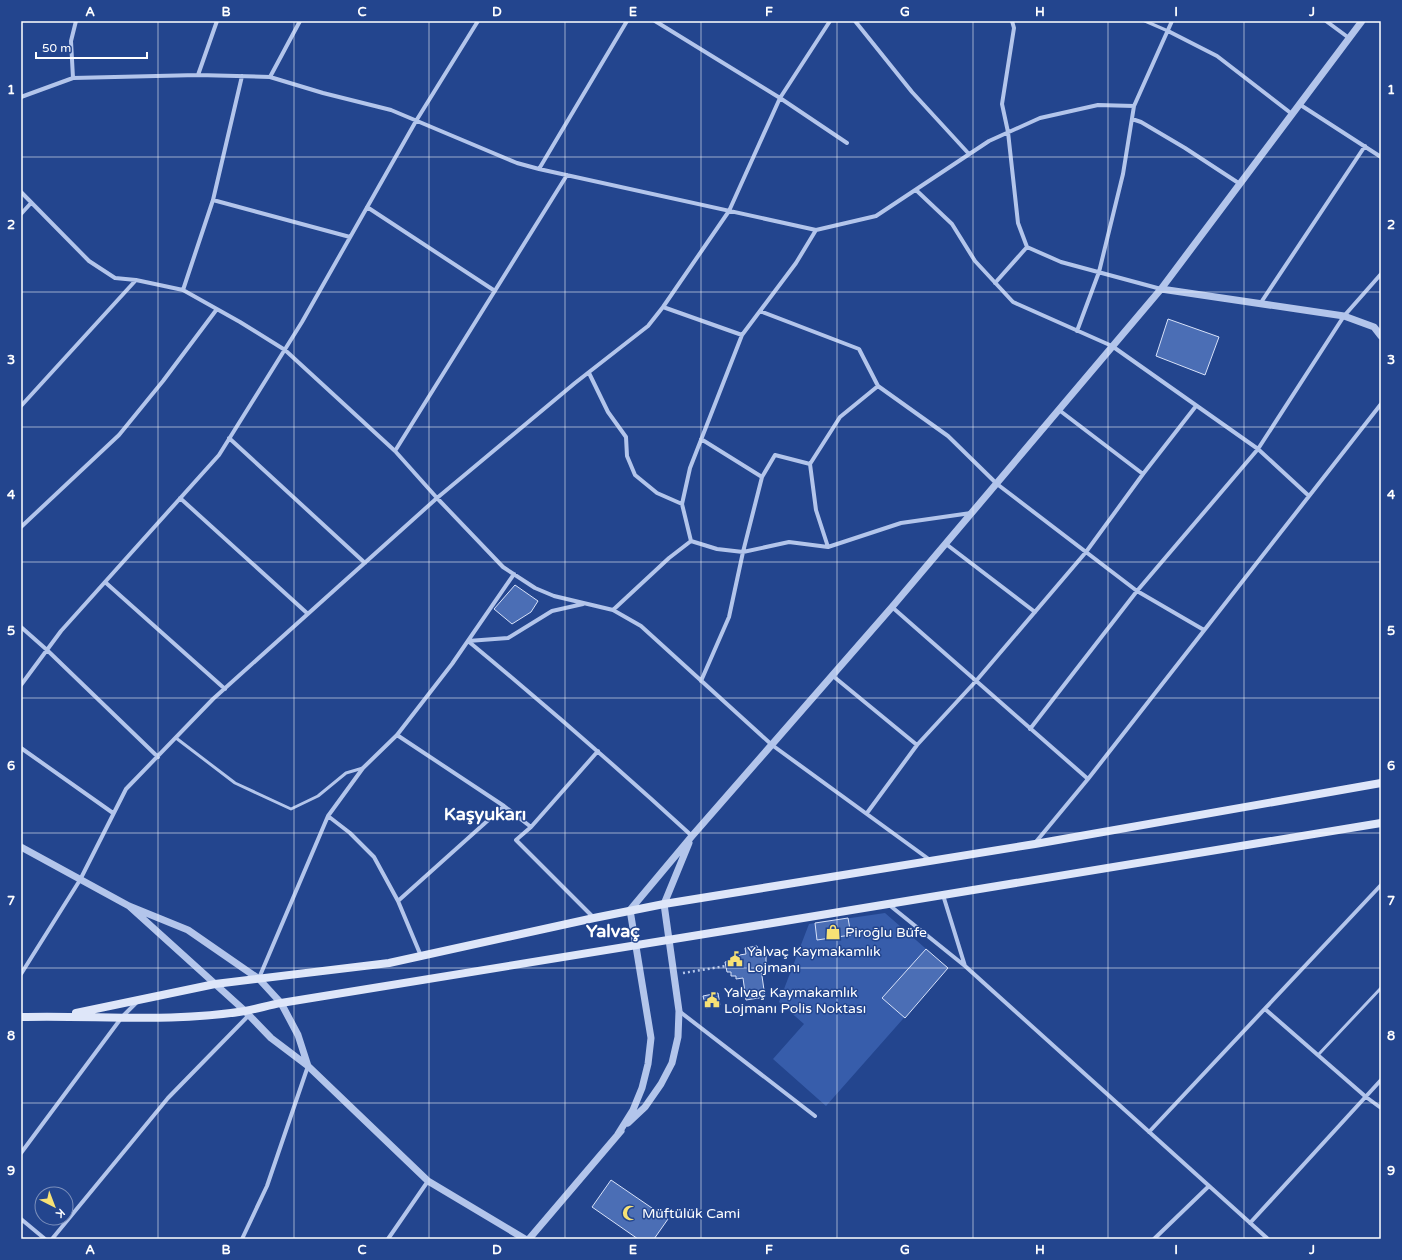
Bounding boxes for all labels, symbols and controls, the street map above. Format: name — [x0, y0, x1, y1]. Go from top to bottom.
text: A — [85, 4, 95, 20]
text: B — [221, 4, 231, 20]
text: C — [357, 4, 367, 20]
text: D — [492, 4, 502, 20]
text: E — [629, 4, 637, 20]
text: F — [765, 4, 773, 20]
text: G — [900, 4, 910, 20]
text: H — [1035, 4, 1045, 20]
text: I — [1174, 4, 1178, 20]
text: J — [1308, 4, 1315, 20]
scale bar — [36, 34, 147, 60]
text: 50 m — [42, 41, 71, 55]
text: 1 — [7, 82, 15, 98]
text: 1 — [1387, 82, 1395, 98]
text: 2 — [7, 217, 15, 233]
text: 2 — [1387, 217, 1395, 233]
text: 3 — [7, 352, 15, 368]
text: 3 — [1387, 352, 1395, 368]
text: 4 — [7, 487, 16, 503]
text: 4 — [1387, 487, 1396, 503]
text: 5 — [7, 623, 15, 639]
text: 5 — [1387, 623, 1395, 639]
text: 6 — [7, 758, 15, 774]
text: 6 — [1387, 758, 1395, 774]
district label: Kaşyukarı — [444, 803, 526, 825]
text: 7 — [7, 893, 15, 909]
text: 7 — [1387, 893, 1395, 909]
district label: Yalvaç — [586, 920, 640, 942]
shop icon: Piroğlu Büfe — [824, 923, 842, 941]
place label: Piroğlu Büfe — [845, 924, 927, 941]
place label: Yalvaç Kaymakamlık Lojmanı — [747, 943, 881, 976]
public building icon: Yalvaç Kaymakamlık Lojmanı — [726, 950, 744, 968]
place label: Yalvaç Kaymakamlık Lojmanı Polis Noktası — [724, 984, 866, 1017]
public building icon: Yalvaç Kaymakamlık Lojmanı Polis Noktası — [703, 991, 721, 1009]
text: 8 — [7, 1028, 15, 1044]
text: 8 — [1387, 1028, 1395, 1044]
text: 9 — [7, 1163, 15, 1179]
text: 9 — [1387, 1163, 1395, 1179]
north arrow — [34, 1186, 74, 1226]
mosque icon: Müftülük Cami — [621, 1204, 639, 1222]
place label: Müftülük Cami — [642, 1205, 740, 1222]
text: K — [53, 1206, 67, 1221]
text: A — [85, 1242, 95, 1258]
text: B — [221, 1242, 231, 1258]
text: C — [357, 1242, 367, 1258]
text: D — [492, 1242, 502, 1258]
text: E — [629, 1242, 637, 1258]
text: F — [765, 1242, 773, 1258]
text: G — [900, 1242, 910, 1258]
text: H — [1035, 1242, 1045, 1258]
text: I — [1174, 1242, 1178, 1258]
text: J — [1308, 1242, 1315, 1258]

